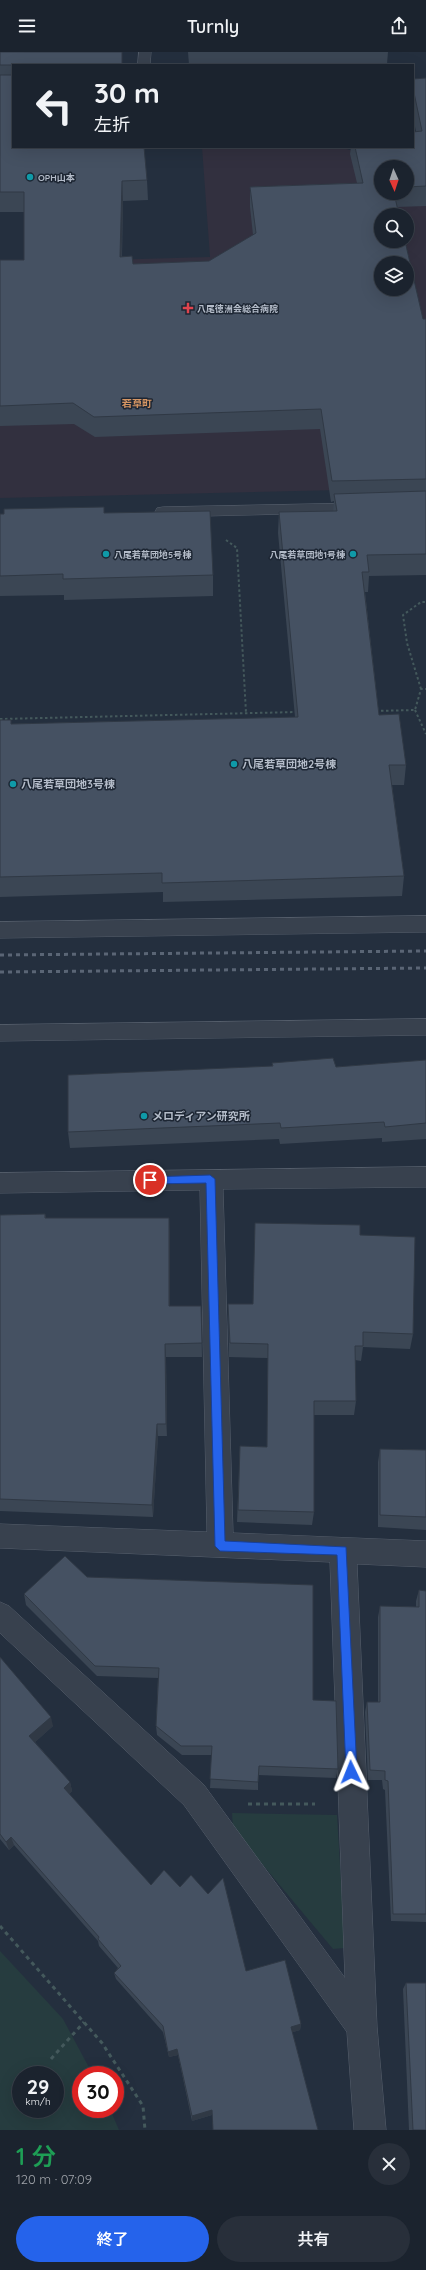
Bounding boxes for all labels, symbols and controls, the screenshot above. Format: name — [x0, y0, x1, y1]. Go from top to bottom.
icon: menu — [16, 15, 38, 37]
text: Turnly — [187, 15, 239, 38]
icon: share — [388, 15, 410, 37]
text: 30 m — [94, 75, 160, 110]
icon: left — [28, 80, 80, 132]
text: 左折 — [94, 113, 130, 136]
north arrow — [374, 160, 414, 200]
map controls — [374, 160, 414, 296]
marker: OPH山本 — [25, 172, 35, 182]
place label: OPH山本 — [38, 172, 75, 183]
button: search — [374, 208, 414, 248]
button: layers — [374, 256, 414, 296]
marker: 八尾徳洲会総合病院 — [182, 302, 194, 314]
place label: 八尾徳洲会総合病院 — [197, 303, 278, 314]
district label: 若草町 — [121, 397, 152, 410]
marker: 八尾若草団地5号棟 — [101, 549, 111, 559]
place label: 八尾若草団地5号棟 — [114, 549, 191, 560]
place label: 八尾若草団地1号棟 — [269, 549, 345, 560]
marker: 八尾若草団地1号棟 — [348, 549, 358, 559]
place label: 八尾若草団地2号棟 — [242, 757, 336, 771]
marker: 八尾若草団地2号棟 — [229, 759, 239, 769]
place label: 八尾若草団地3号棟 — [21, 777, 115, 791]
marker: 八尾若草団地3号棟 — [8, 779, 18, 789]
place label: メロディアン研究所 — [152, 1109, 250, 1123]
marker: メロディアン研究所 — [139, 1111, 149, 1121]
pin — [133, 1163, 167, 1197]
icon: arrive — [139, 1169, 161, 1191]
position arrow — [330, 1751, 372, 1793]
speed limit sign: 30 — [72, 2066, 124, 2118]
text: 29 — [27, 2074, 49, 2099]
text: km/h — [25, 2095, 51, 2108]
text: 1 分 — [16, 2141, 56, 2171]
button: close — [368, 2143, 410, 2185]
text: 120 m · 07:09 — [16, 2171, 92, 2187]
button: 終了 — [16, 2216, 209, 2262]
button: 共有 — [217, 2216, 410, 2262]

